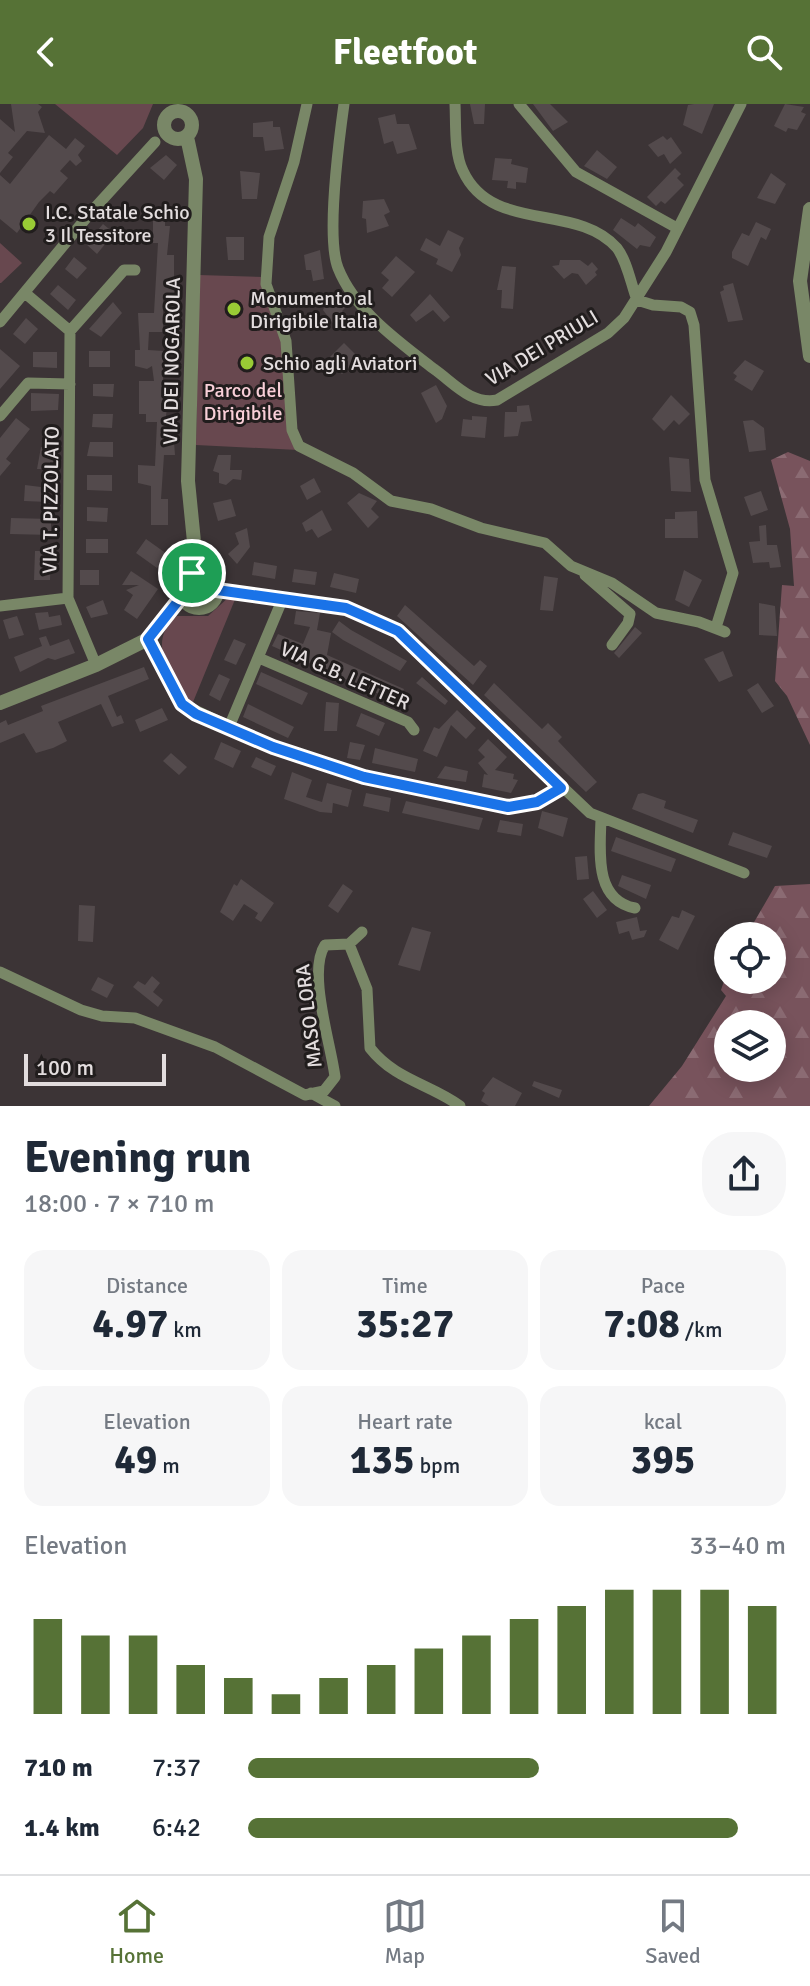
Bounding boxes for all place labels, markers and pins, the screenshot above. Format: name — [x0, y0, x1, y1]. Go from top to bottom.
place label: I.C. Statale Schio 3 Il Tessitore — [45, 200, 190, 248]
marker: I.C. Statale Schio 3 Il Tessitore — [20, 215, 38, 233]
place label: Monumento al Dirigibile Italia — [250, 286, 378, 334]
marker: Monumento al Dirigibile Italia — [225, 300, 243, 318]
place label: Schio agli Aviatori — [263, 351, 417, 376]
marker: Schio agli Aviatori — [238, 354, 256, 372]
pin — [158, 539, 226, 607]

